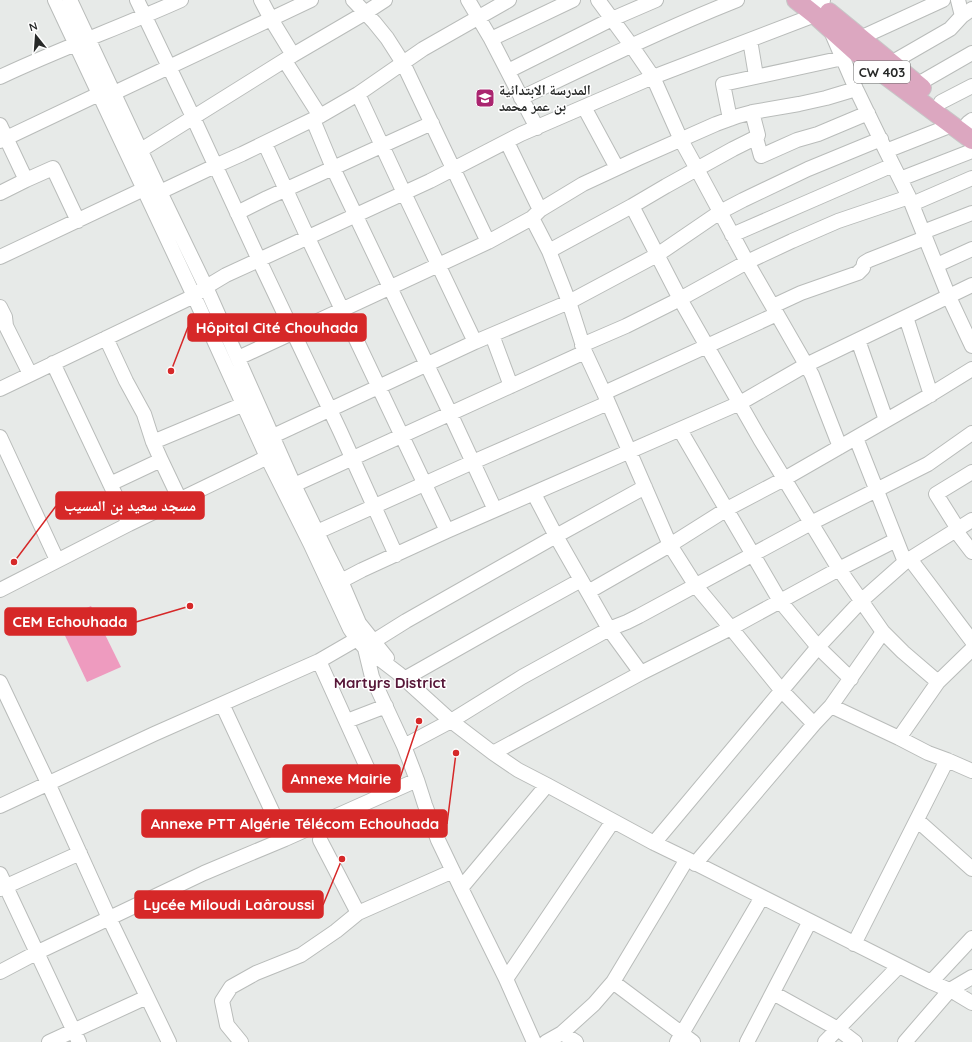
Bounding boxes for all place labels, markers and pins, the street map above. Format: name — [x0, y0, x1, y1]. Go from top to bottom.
place label: المدرسة الابتدائية بن عمر محمد — [499, 81, 591, 115]
school or university icon: المدرسة الابتدائية بن عمر محمد — [474, 87, 496, 109]
callout: Hôpital Cité Chouhada — [188, 314, 366, 341]
callout: مسجد سعيد بن المسيب — [56, 492, 204, 519]
callout: CEM Echouhada — [5, 608, 136, 635]
callout: Annexe Mairie — [283, 765, 400, 792]
callout: Annexe PTT Algérie Télécom Echouhada — [142, 810, 447, 837]
callout: Lycée Miloudi Laâroussi — [135, 891, 323, 918]

